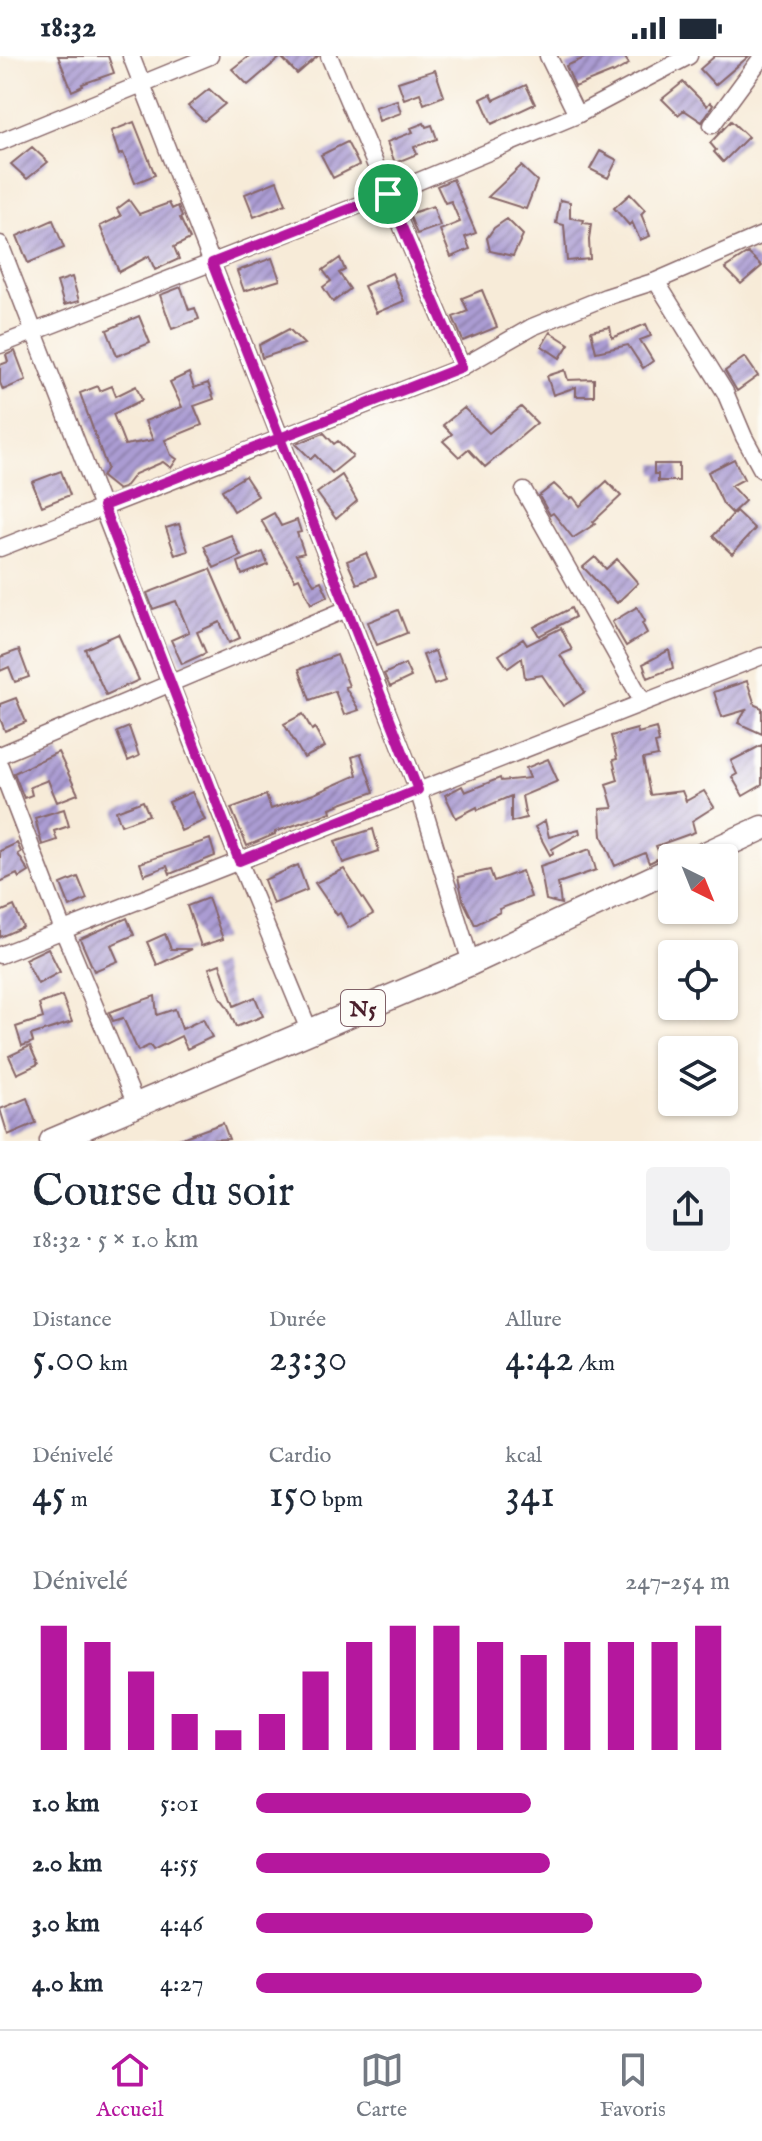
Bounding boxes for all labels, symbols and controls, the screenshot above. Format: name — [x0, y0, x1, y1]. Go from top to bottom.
text: 18:32 — [40, 9, 96, 47]
pin — [354, 160, 422, 228]
icon: arrive — [366, 172, 410, 216]
north arrow — [658, 844, 738, 924]
map controls — [658, 844, 738, 1116]
button: locate — [658, 940, 738, 1020]
road number: N5 — [341, 990, 385, 1026]
button: layers — [658, 1036, 738, 1116]
text: Course du soir — [32, 1165, 294, 1221]
button: share — [646, 1167, 730, 1251]
text: 18:32 · 5 × 1.0 km — [32, 1223, 199, 1256]
text: Distance — [32, 1306, 112, 1334]
text: Durée — [269, 1306, 326, 1334]
text: Allure — [505, 1306, 562, 1334]
text: 5.00 — [32, 1334, 94, 1385]
text: 23:30 — [269, 1334, 348, 1385]
text: 4:42 — [505, 1334, 574, 1385]
text: km — [94, 1350, 128, 1378]
text: /km — [574, 1350, 615, 1378]
text: Dénivelé — [32, 1442, 113, 1470]
text: Cardio — [269, 1442, 331, 1470]
text: kcal — [505, 1442, 542, 1470]
text: 45 — [32, 1470, 66, 1521]
text: 150 — [269, 1470, 318, 1521]
text: 341 — [505, 1470, 555, 1521]
text: m — [66, 1486, 88, 1514]
text: bpm — [318, 1486, 363, 1514]
text: Dénivelé — [32, 1565, 128, 1598]
text: 247–254 m — [625, 1565, 730, 1598]
text: 1.0 km — [32, 1787, 100, 1820]
text: 5:01 — [160, 1787, 199, 1820]
text: 2.0 km — [32, 1847, 102, 1880]
text: 4:55 — [160, 1847, 198, 1880]
text: 3.0 km — [32, 1907, 100, 1940]
text: 4:46 — [160, 1907, 203, 1940]
text: 4.0 km — [32, 1967, 103, 2000]
text: 4:27 — [160, 1967, 204, 2000]
tab: Accueil — [96, 2048, 163, 2124]
tab: Carte — [356, 2048, 407, 2124]
tab: Favoris — [600, 2048, 666, 2124]

